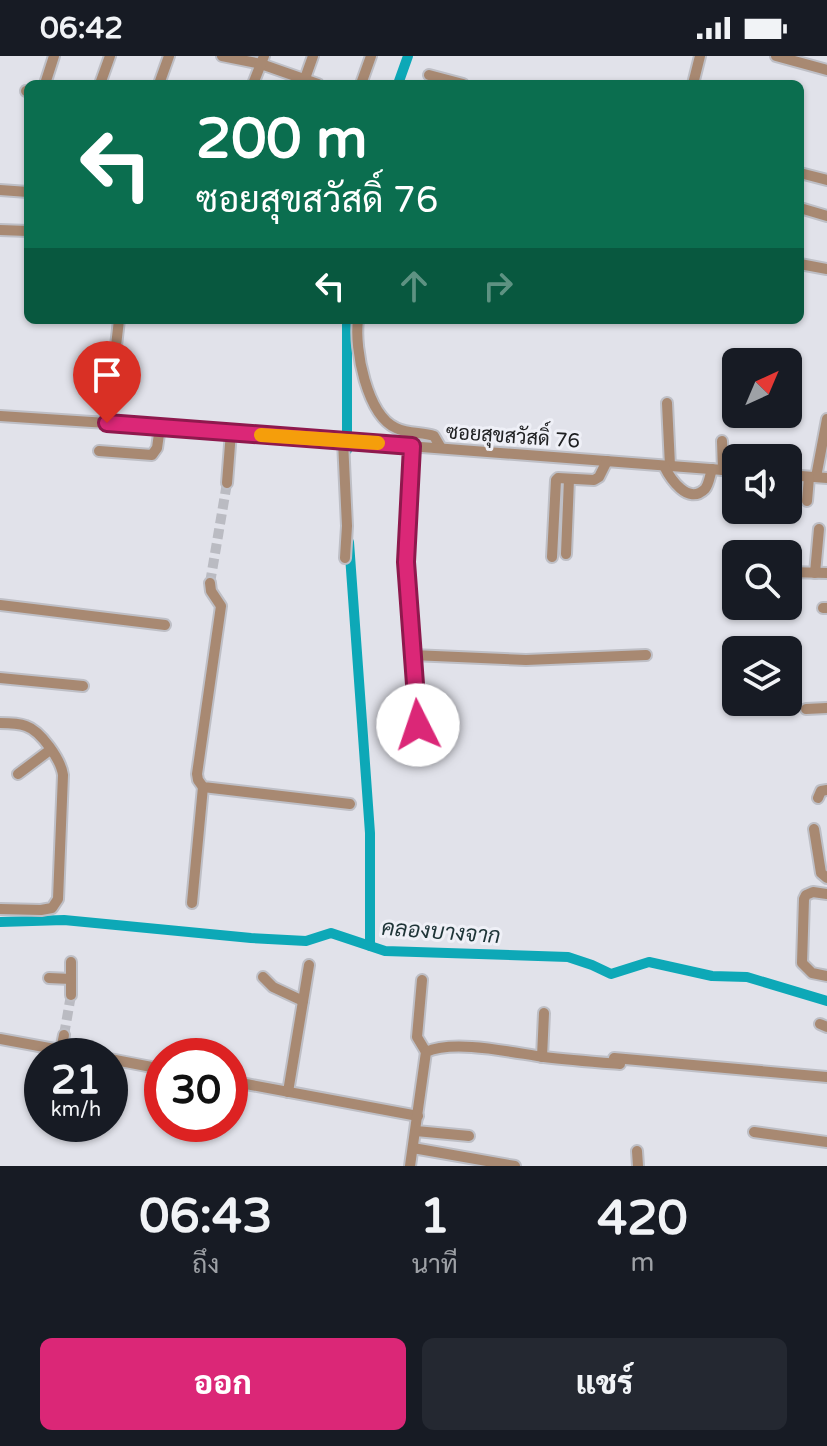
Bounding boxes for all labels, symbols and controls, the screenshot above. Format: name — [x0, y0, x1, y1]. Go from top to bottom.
text: 06:42 — [40, 10, 123, 47]
text: 200 m — [196, 106, 367, 173]
icon: left — [64, 112, 168, 216]
text: ซอยสุขสวัสดิ์ 76 — [196, 179, 438, 222]
icon: left — [308, 264, 352, 308]
icon: ahead — [392, 264, 436, 308]
icon: right — [476, 264, 520, 308]
pin — [73, 341, 141, 423]
north arrow — [722, 348, 802, 428]
map controls — [722, 348, 802, 716]
icon: arrive — [85, 353, 129, 397]
street label: ซอยสุขสวัสดิ์ 76 — [445, 413, 581, 455]
button: sound — [722, 444, 802, 524]
button: search — [722, 540, 802, 620]
button: layers — [722, 636, 802, 716]
position arrow — [376, 683, 460, 767]
water label: คลองบางจาก — [380, 915, 501, 949]
speed limit sign: 30 — [144, 1038, 248, 1142]
text: 21 — [51, 1056, 101, 1104]
text: km/h — [51, 1098, 101, 1122]
text: 06:43 — [139, 1188, 272, 1246]
text: 1 — [420, 1188, 450, 1246]
text: 420 — [597, 1190, 688, 1248]
text: m — [631, 1247, 654, 1278]
text: ถึง — [192, 1249, 219, 1280]
text: นาที — [412, 1249, 458, 1280]
button: ออก — [40, 1338, 406, 1430]
button: แชร์ — [422, 1338, 787, 1430]

